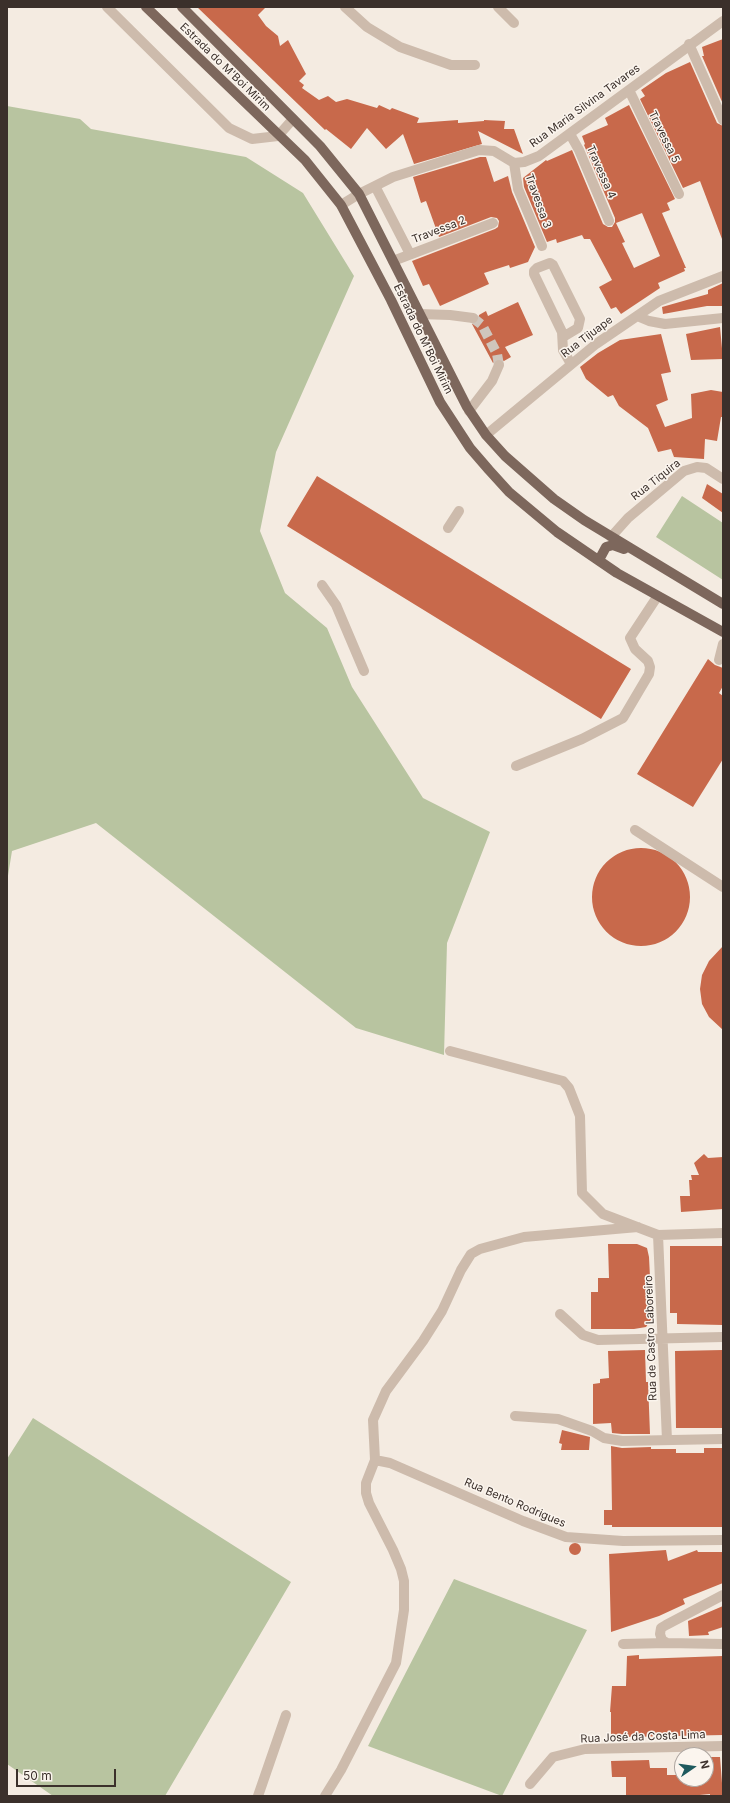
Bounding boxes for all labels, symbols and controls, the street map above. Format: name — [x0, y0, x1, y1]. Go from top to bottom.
street label: Estrada do M'Boi Mirim — [177, 20, 273, 114]
street label: Rua Maria Silvina Tavares — [527, 62, 643, 150]
street label: Travessa 5 — [646, 109, 682, 165]
street label: Travessa 4 — [583, 143, 619, 201]
street label: Travessa 3 — [522, 172, 554, 230]
street label: Travessa 2 — [410, 214, 468, 246]
street label: Estrada do M'Boi Mirim — [391, 282, 455, 396]
street label: Rua Tijuape — [559, 313, 615, 361]
street label: Rua Tiquira — [629, 457, 683, 503]
street label: Rua de Castro Laboreiro — [642, 1275, 660, 1401]
street label: Rua Bento Rodrigues — [462, 1476, 568, 1530]
street label: Rua José da Costa Lima — [580, 1728, 706, 1746]
north arrow — [674, 1747, 714, 1787]
text: N — [697, 1759, 712, 1770]
scale bar — [18, 1761, 118, 1787]
text: 50 m — [23, 1768, 52, 1783]

